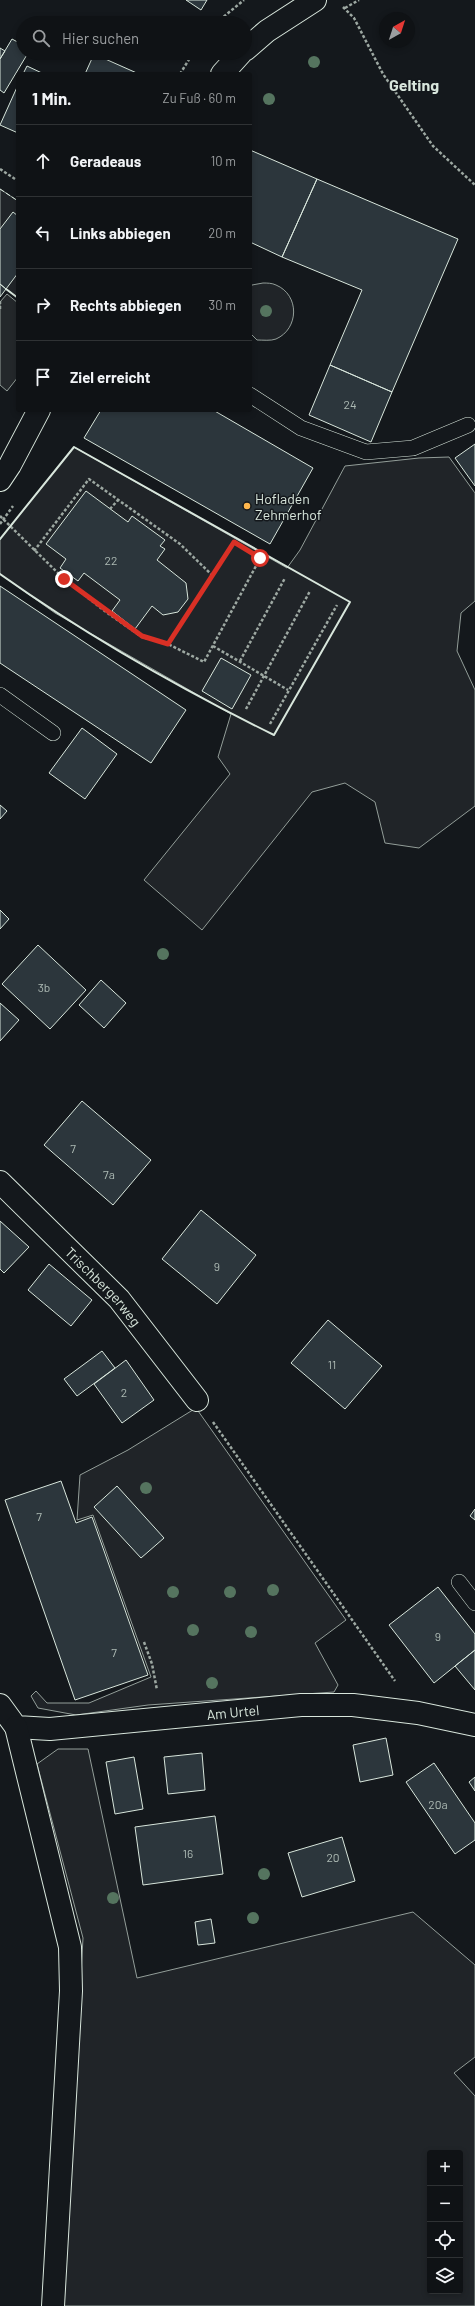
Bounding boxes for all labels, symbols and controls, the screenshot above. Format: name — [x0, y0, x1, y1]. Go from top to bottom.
north arrow — [379, 12, 415, 48]
search box — [16, 16, 252, 60]
icon: search — [30, 27, 52, 49]
text: Hier suchen — [62, 29, 139, 47]
district label: Gelting — [389, 75, 439, 94]
text: 1 Min. — [32, 88, 72, 108]
text: Zu Fuß · 60 m — [163, 90, 236, 106]
icon: ahead — [32, 150, 54, 172]
text: Geradeaus — [70, 152, 141, 170]
text: 10 m — [211, 153, 236, 169]
icon: left — [32, 222, 54, 244]
text: Links abbiegen — [70, 224, 171, 242]
text: 20 m — [208, 225, 236, 241]
icon: right — [32, 294, 54, 316]
text: Rechts abbiegen — [70, 296, 181, 314]
text: 30 m — [209, 297, 236, 313]
icon: arrive — [32, 366, 54, 388]
text: Ziel erreicht — [70, 368, 151, 386]
house number: 24 — [343, 397, 357, 411]
place label: Hofladen Zehmerhof — [255, 490, 322, 523]
marker: Hofladen Zehmerhof — [242, 501, 252, 511]
route start — [251, 549, 269, 567]
house number: 22 — [105, 553, 117, 567]
route end — [55, 570, 73, 588]
house number: 3b — [38, 980, 50, 994]
house number: 7 — [70, 1141, 76, 1155]
house number: 7a — [103, 1167, 115, 1181]
street label: Trischbergerweg — [62, 1243, 145, 1329]
house number: 9 — [214, 1259, 220, 1273]
house number: 11 — [328, 1357, 336, 1371]
house number: 2 — [121, 1385, 127, 1399]
house number: 7 — [36, 1509, 42, 1523]
house number: 9 — [435, 1629, 441, 1643]
house number: 7 — [111, 1645, 117, 1659]
street label: Am Urtel — [206, 1701, 260, 1722]
house number: 20a — [428, 1797, 448, 1811]
house number: 16 — [183, 1846, 193, 1860]
house number: 20 — [326, 1850, 340, 1864]
map controls — [427, 2150, 463, 2294]
button: + — [427, 2150, 463, 2186]
button: − — [427, 2186, 463, 2222]
button: locate — [427, 2222, 463, 2258]
button: layers — [427, 2258, 463, 2294]

